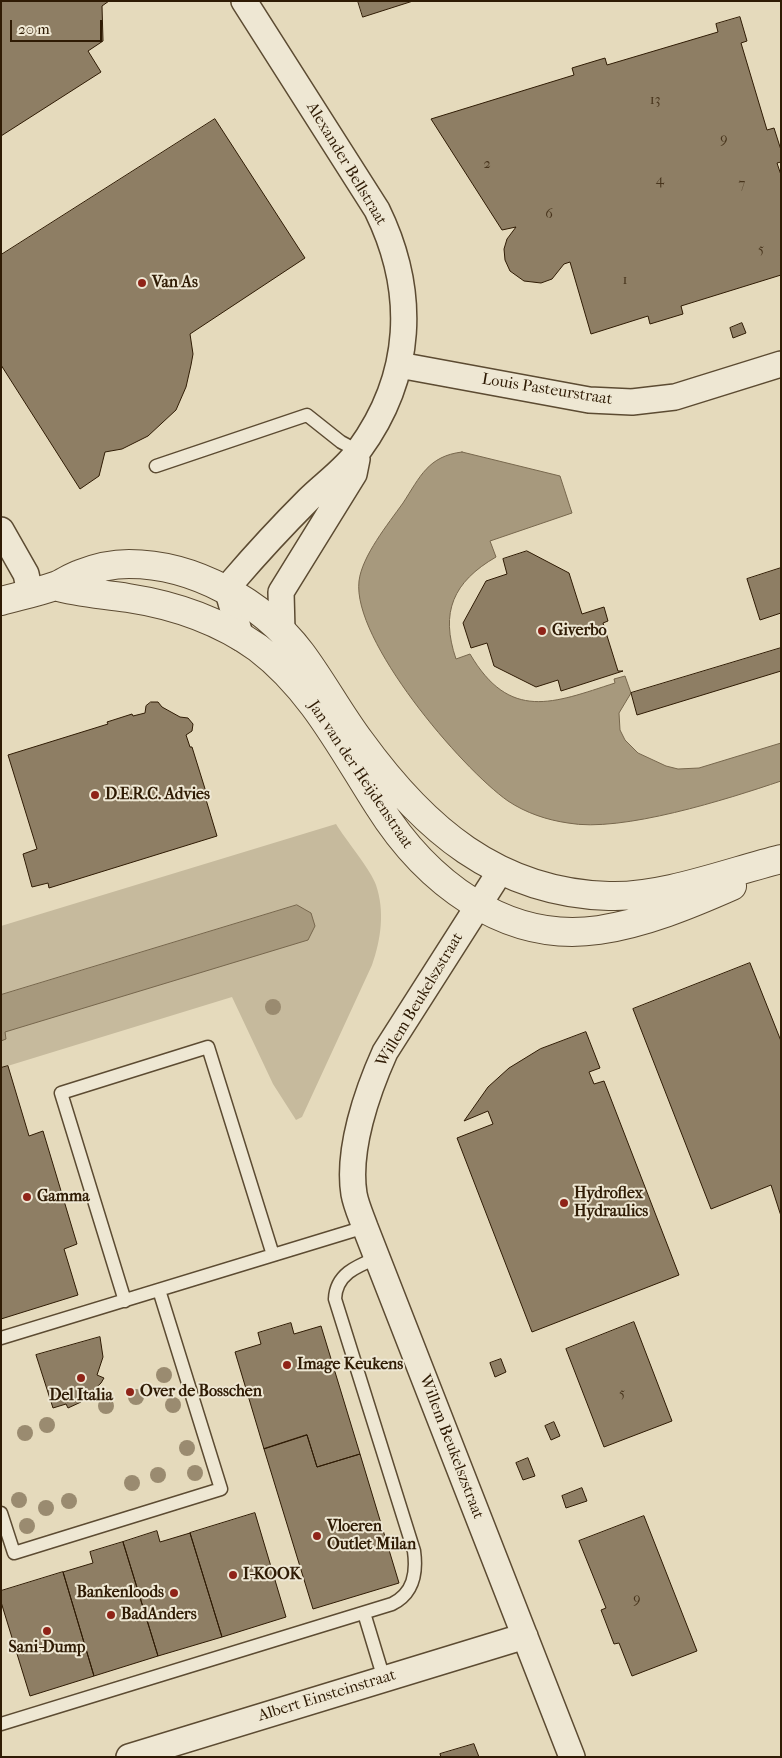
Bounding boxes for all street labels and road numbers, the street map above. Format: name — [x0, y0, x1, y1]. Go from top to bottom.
street label: Alexander Bellstraat — [302, 99, 390, 229]
street label: Louis Pasteurstraat — [480, 370, 614, 410]
street label: Jan van der Heijdenstraat — [303, 697, 417, 853]
street label: Willem Beukelszstraat — [372, 929, 468, 1071]
street label: Willem Beukelszstraat — [415, 1372, 487, 1522]
street label: Albert Einsteinstraat — [256, 1666, 398, 1726]

